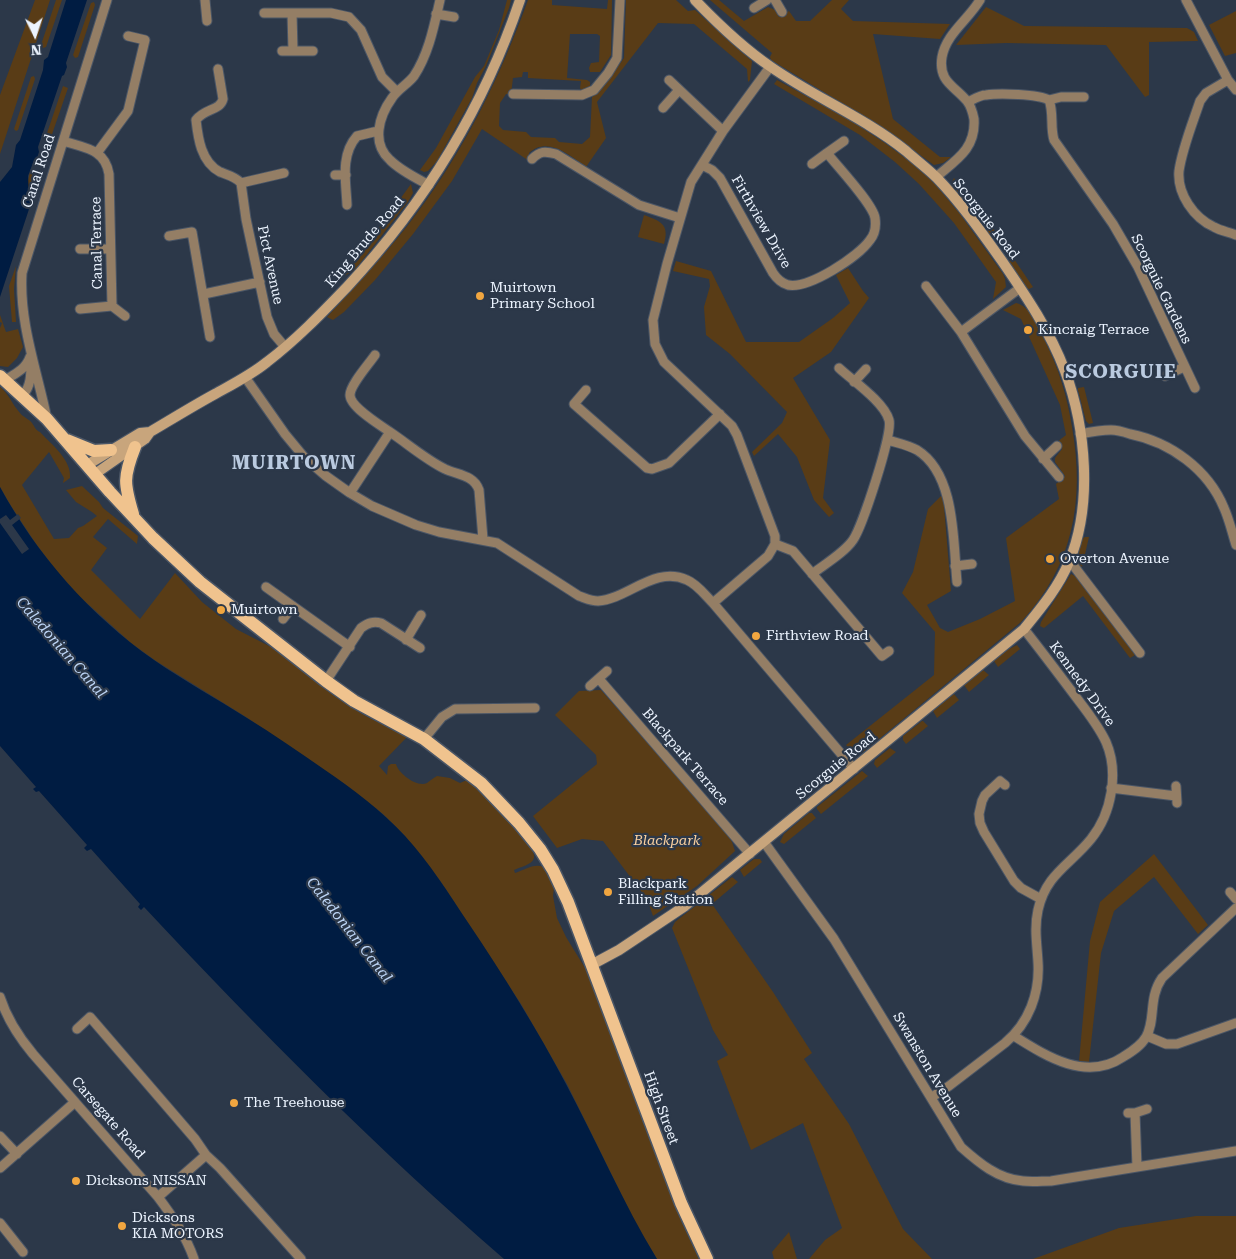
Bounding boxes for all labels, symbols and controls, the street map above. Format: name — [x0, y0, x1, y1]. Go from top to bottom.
north arrow — [10, 10, 60, 60]
text: N — [30, 42, 42, 58]
street label: Canal Road — [19, 132, 59, 210]
street label: Firthview Drive — [728, 172, 794, 272]
street label: Scorguie Road — [949, 175, 1023, 263]
street label: King Brude Road — [322, 193, 408, 291]
street label: Canal Terrace — [88, 197, 106, 289]
street label: Pict Avenue — [253, 224, 287, 306]
street label: Scorguie Gardens — [1127, 231, 1195, 347]
place label: Muirtown Primary School — [490, 280, 595, 312]
marker: Muirtown Primary School — [474, 290, 486, 302]
place label: Kincraig Terrace — [1038, 322, 1149, 338]
marker: Kincraig Terrace — [1022, 324, 1034, 336]
district label: SCORGUIE — [1064, 361, 1178, 383]
district label: MUIRTOWN — [231, 452, 357, 474]
place label: Overton Avenue — [1060, 551, 1169, 567]
marker: Overton Avenue — [1044, 553, 1056, 565]
water label: Caledonian Canal — [12, 594, 110, 702]
place label: Muirtown — [231, 602, 297, 618]
marker: Muirtown — [215, 604, 227, 616]
place label: Firthview Road — [766, 628, 869, 644]
marker: Firthview Road — [750, 630, 762, 642]
street label: Kennedy Drive — [1046, 638, 1118, 730]
street label: Blackpark Terrace — [638, 705, 732, 809]
street label: Scorguie Road — [793, 729, 879, 803]
park label: Blackpark — [634, 833, 700, 849]
water label: Caledonian Canal — [302, 874, 396, 986]
place label: Blackpark Filling Station — [618, 876, 713, 909]
marker: Blackpark Filling Station — [602, 886, 614, 898]
street label: Swanston Avenue — [889, 1009, 965, 1121]
street label: High Street — [640, 1069, 682, 1147]
street label: Carsegate Road — [68, 1073, 148, 1163]
place label: The Treehouse — [244, 1095, 344, 1111]
marker: The Treehouse — [228, 1097, 240, 1109]
place label: Dicksons NISSAN — [86, 1173, 207, 1189]
marker: Dicksons NISSAN — [70, 1175, 82, 1187]
place label: Dicksons KIA MOTORS — [132, 1210, 224, 1242]
marker: Dicksons KIA MOTORS — [116, 1220, 128, 1232]

